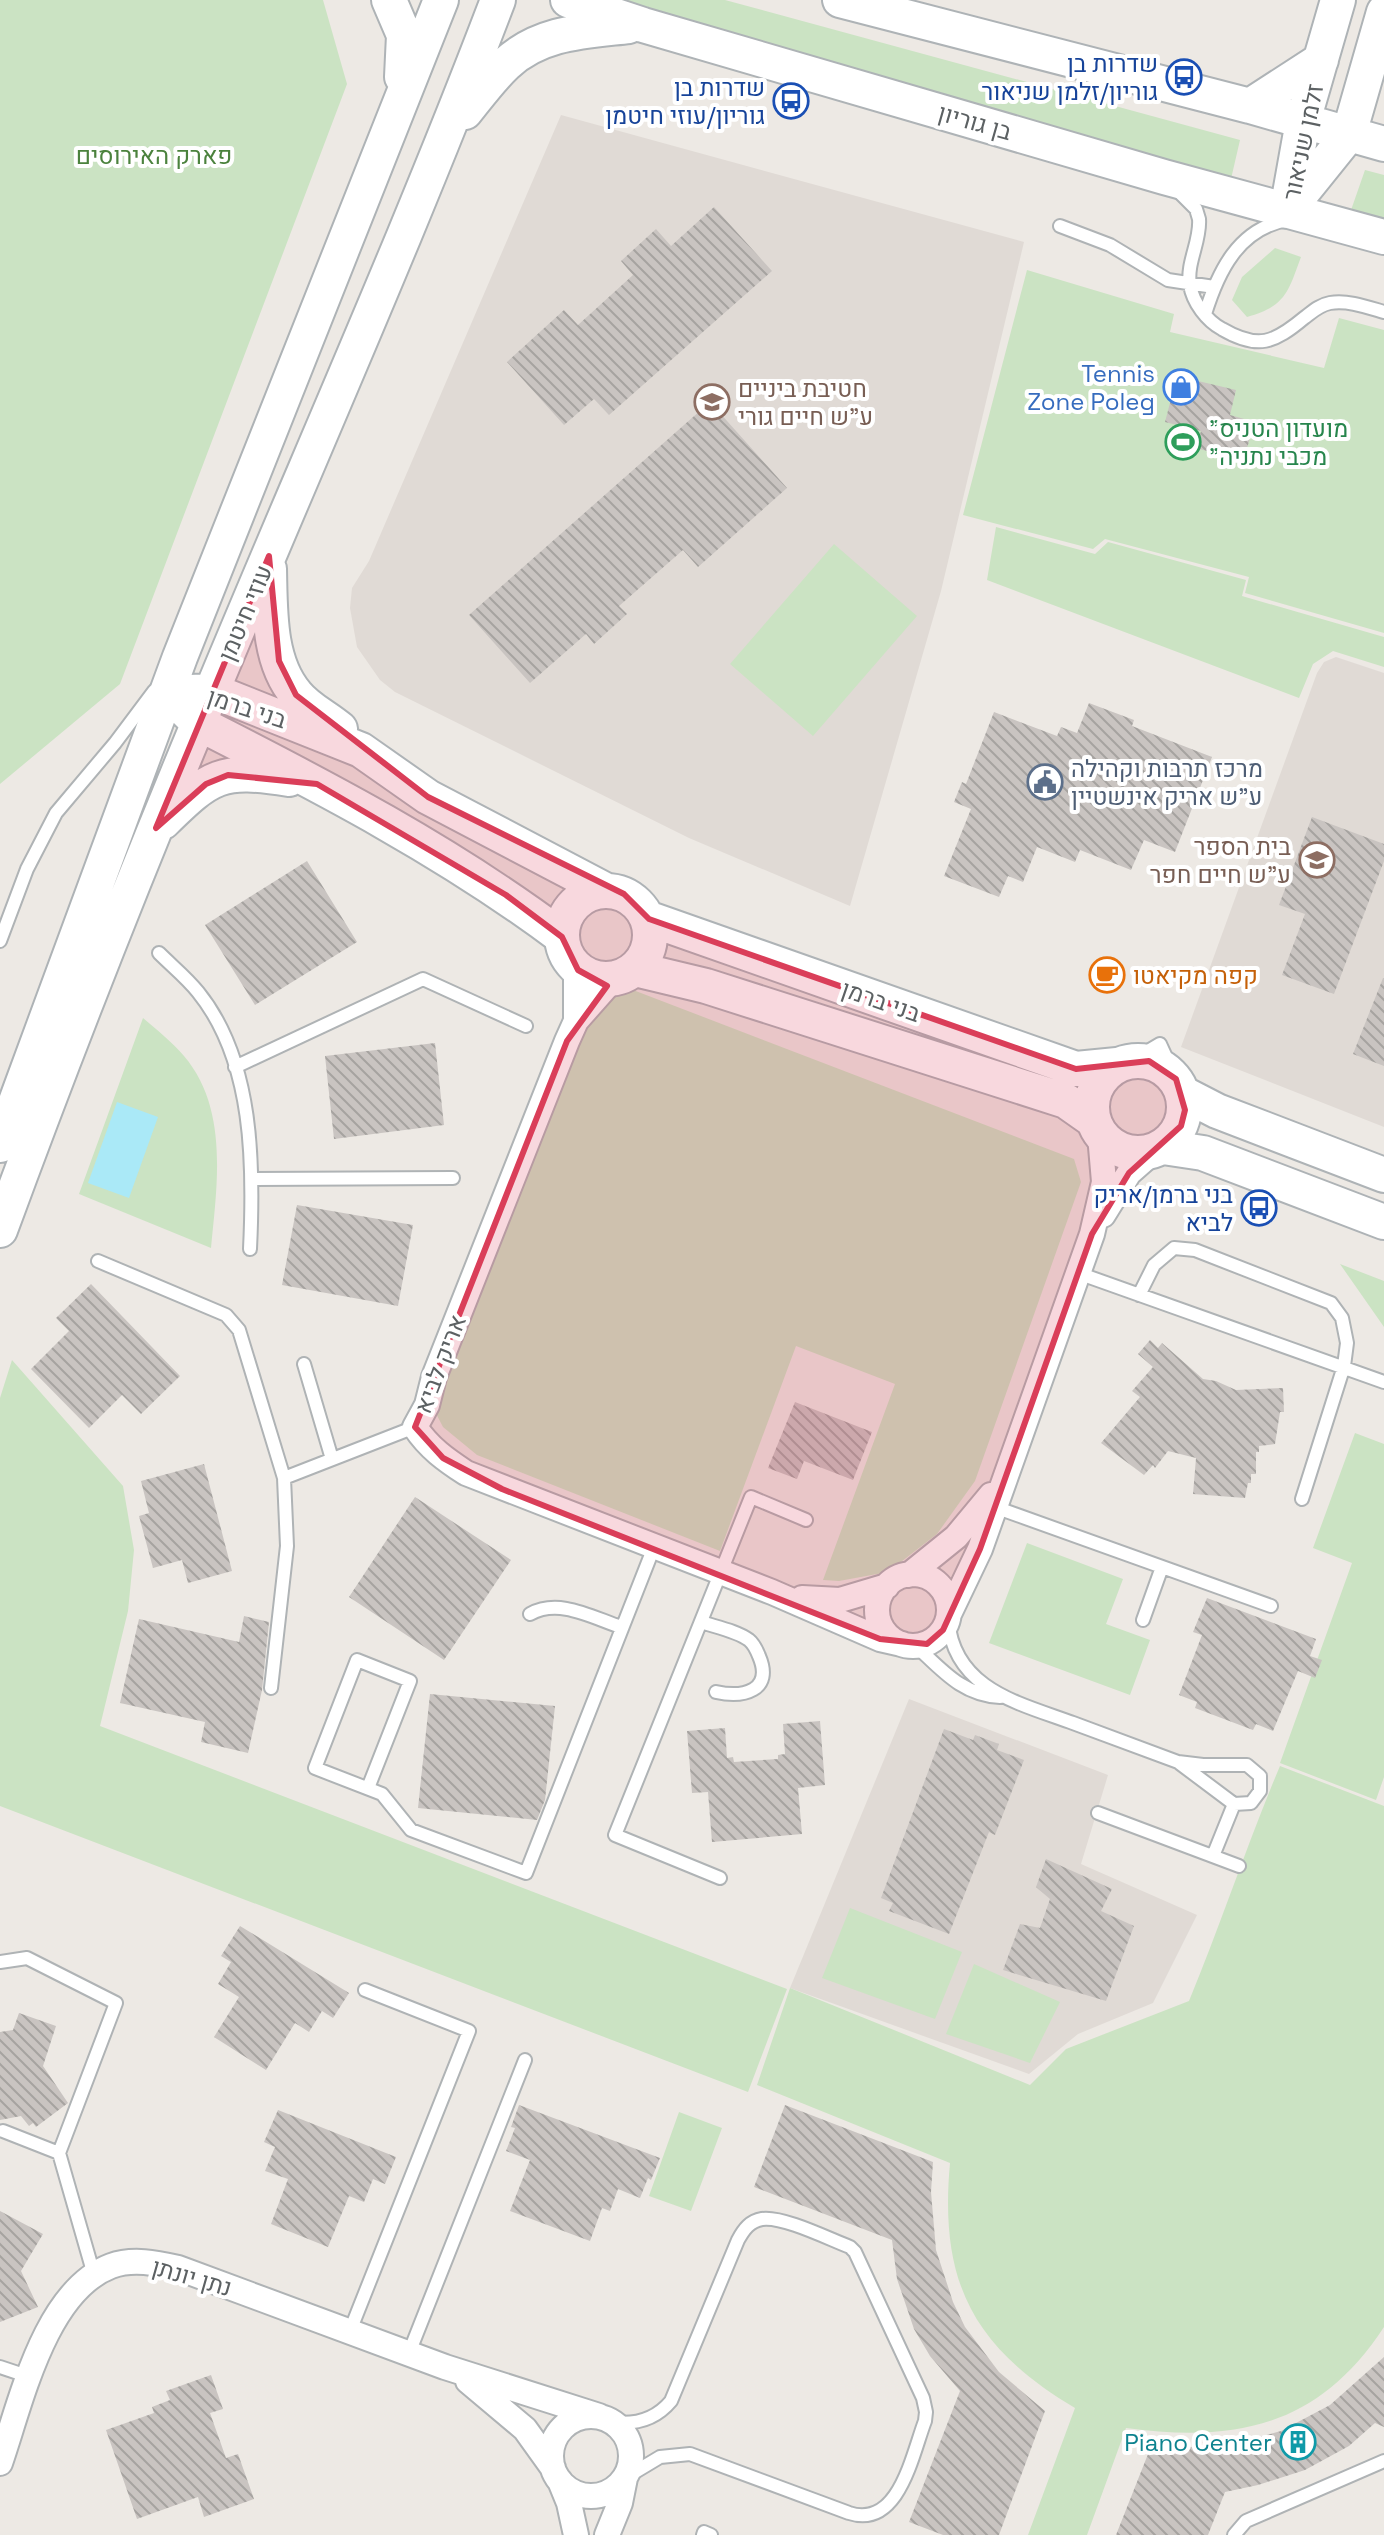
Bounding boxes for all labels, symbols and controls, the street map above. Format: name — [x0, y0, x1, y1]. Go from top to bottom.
place label: שדרות בן גוריון/זלמן שניאור — [981, 48, 1158, 107]
bus stop icon: שדרות בן גוריון/זלמן שניאור — [1165, 58, 1203, 96]
place label: שדרות בן גוריון/עוזי חיטמן — [605, 72, 765, 131]
street label: זלמן שניאור — [1276, 81, 1330, 203]
bus stop icon: שדרות בן גוריון/עוזי חיטמן — [772, 82, 810, 120]
street label: בן גוריון — [935, 97, 1016, 147]
park label: פארק האירוסים — [76, 140, 232, 171]
place label: Tennis Zone Poleg — [1027, 358, 1155, 417]
shop icon: Tennis Zone Poleg — [1162, 368, 1200, 406]
place label: חטיבת ביניים ע"ש חיים גורי — [738, 373, 873, 432]
school or university icon: חטיבת ביניים ע"ש חיים גורי — [693, 383, 731, 421]
place label: "מועדון הטניס "מכבי נתניה — [1209, 413, 1348, 472]
sports icon: "מועדון הטניס "מכבי נתניה — [1164, 423, 1202, 461]
street label: עוזי חיטמן — [211, 560, 279, 666]
street label: בני ברמן — [204, 681, 291, 735]
place label: מרכז תרבות וקהילה ע"ש אריק אינשטיין — [1071, 753, 1263, 812]
public building icon: מרכז תרבות וקהילה ע"ש אריק אינשטיין — [1026, 763, 1064, 801]
place label: בית הספר ע"ש חיים חפר — [1150, 831, 1291, 890]
school or university icon: בית הספר ע"ש חיים חפר — [1298, 841, 1336, 879]
cafe icon: קפה מקיאטו — [1088, 956, 1126, 994]
place label: קפה מקיאטו — [1133, 960, 1258, 991]
street label: בני ברמן — [838, 973, 925, 1029]
place label: בני ברמן/אריק לביא — [1093, 1179, 1233, 1238]
bus stop icon: בני ברמן/אריק לביא — [1240, 1189, 1278, 1227]
street label: אריק לביא — [407, 1310, 473, 1418]
street label: נתן יונתן — [148, 2251, 236, 2303]
building icon: Piano Center — [1279, 2423, 1317, 2461]
place label: Piano Center — [1124, 2427, 1272, 2458]

